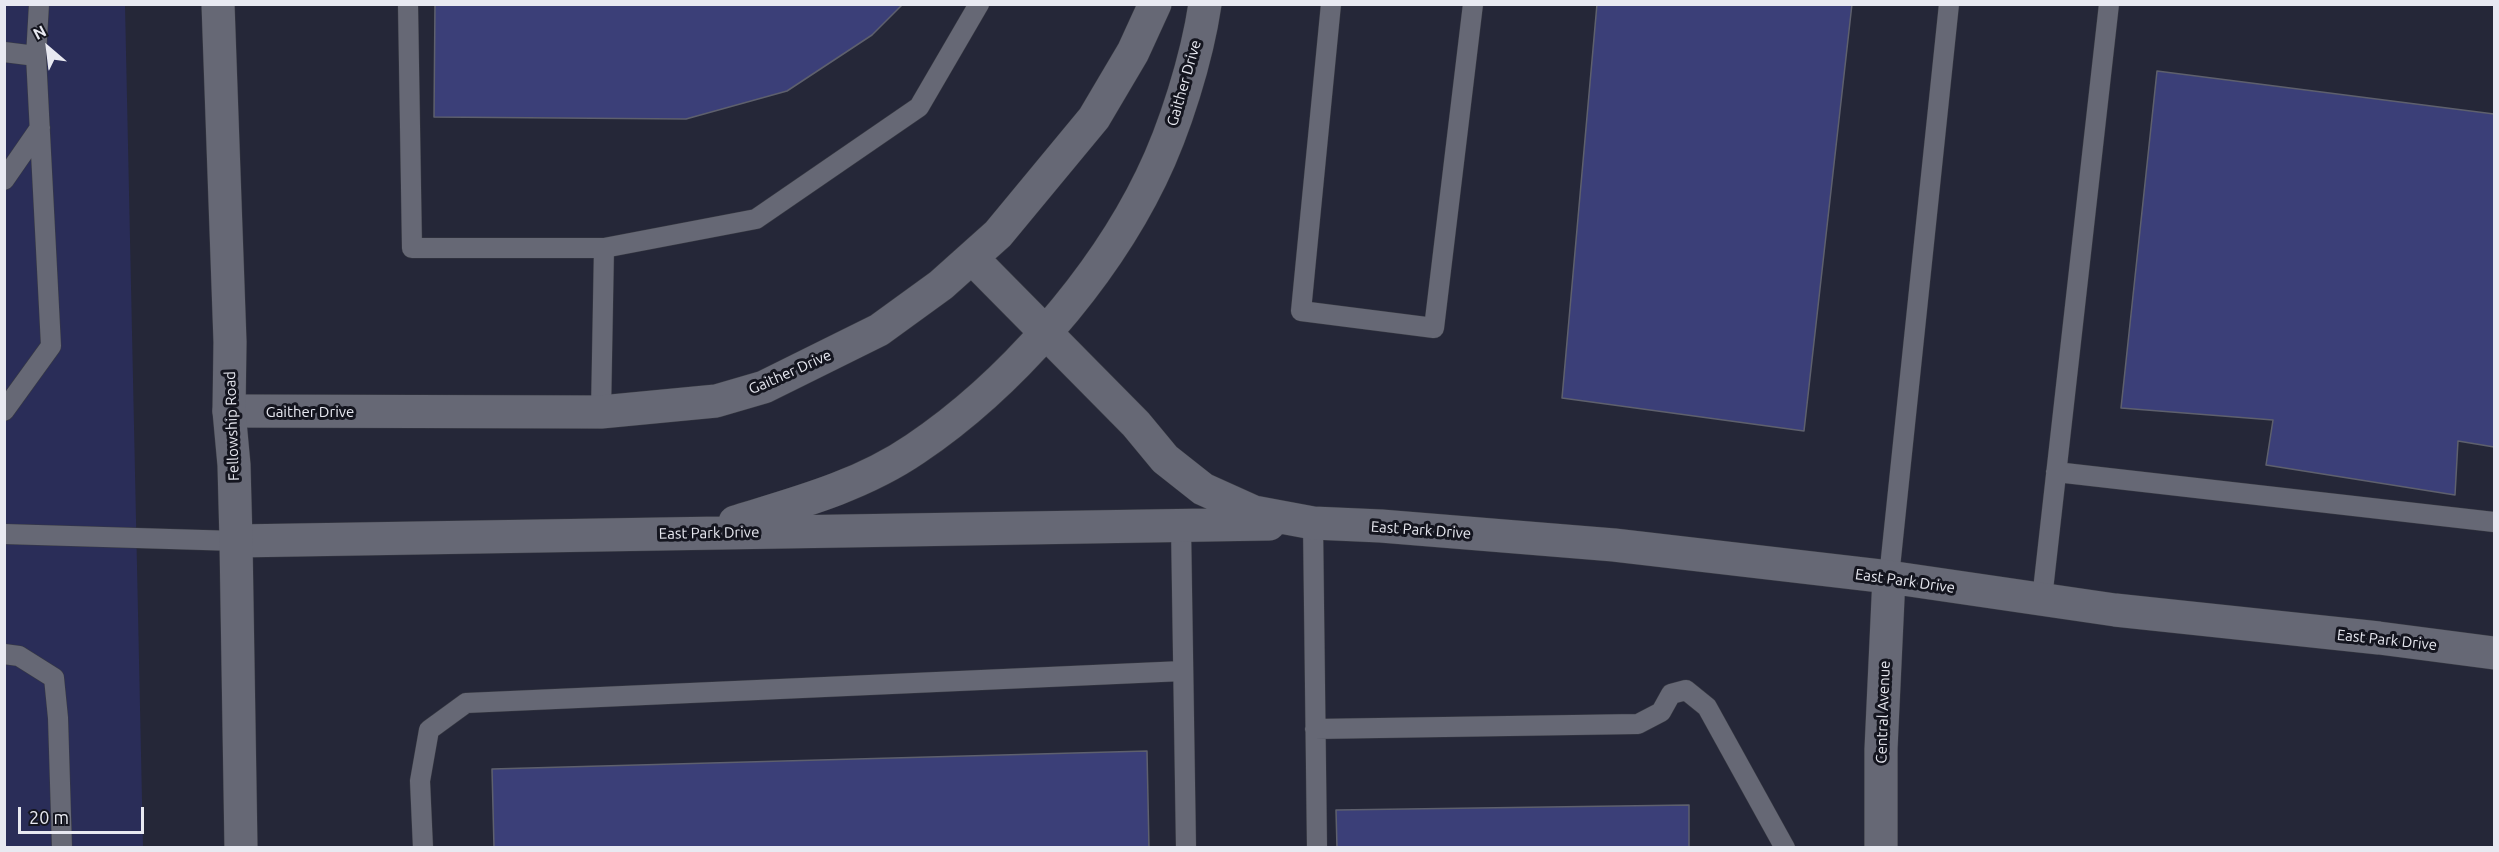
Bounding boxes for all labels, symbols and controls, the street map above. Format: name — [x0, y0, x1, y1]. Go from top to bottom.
north arrow — [18, 18, 78, 78]
text: N — [30, 21, 49, 43]
street label: Gaither Drive — [1163, 38, 1205, 128]
street label: Gaither Drive — [746, 346, 834, 398]
street label: Fellowship Road — [221, 371, 243, 481]
street label: Gaither Drive — [266, 403, 354, 421]
street label: East Park Drive — [1370, 518, 1472, 542]
street label: East Park Drive — [659, 523, 759, 543]
street label: East Park Drive — [1854, 565, 1956, 597]
street label: East Park Drive — [2336, 626, 2438, 654]
street label: Central Avenue — [1872, 660, 1894, 764]
scale bar — [21, 795, 147, 833]
text: 20 m — [29, 807, 69, 827]

